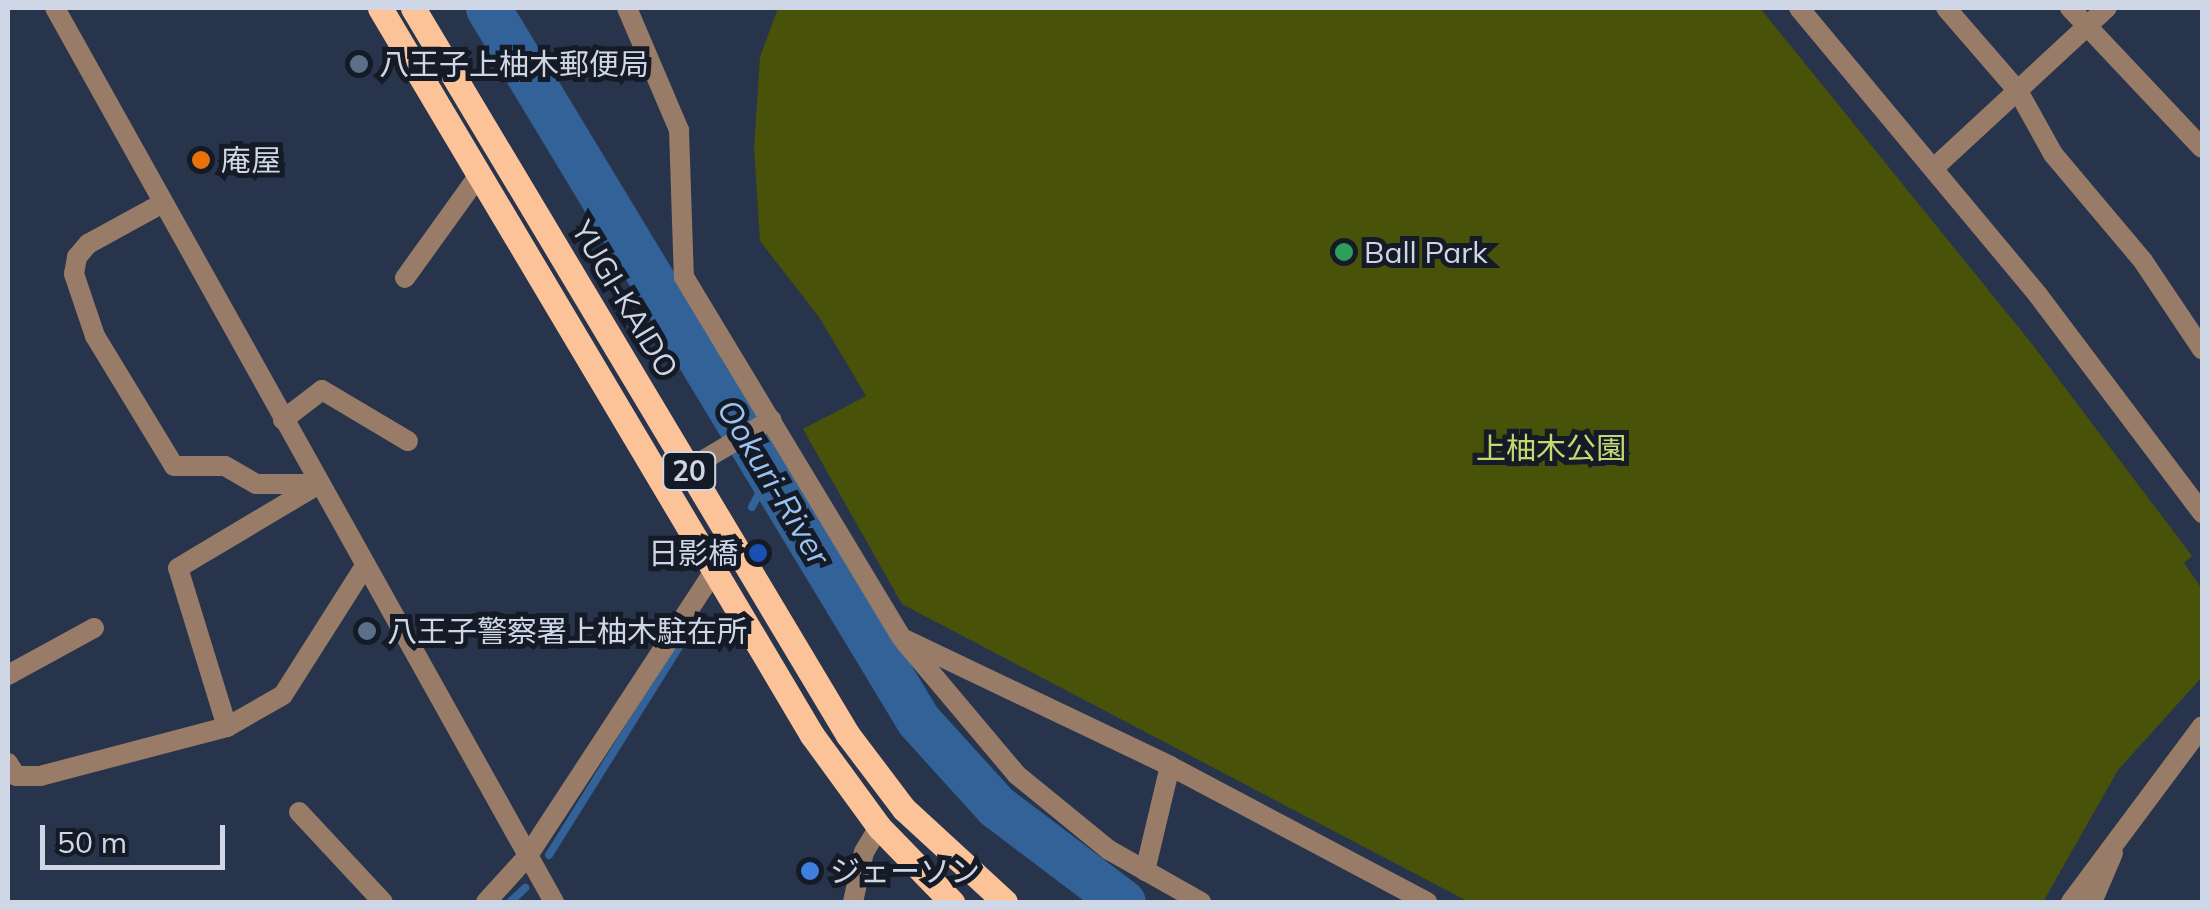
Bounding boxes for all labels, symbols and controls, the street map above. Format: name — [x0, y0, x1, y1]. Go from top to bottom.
place label: 八王子上柚木郵便局 — [379, 46, 649, 82]
marker: 八王子上柚木郵便局 — [348, 53, 370, 75]
place label: 庵屋 — [221, 142, 281, 178]
marker: 庵屋 — [190, 149, 212, 171]
street label: YUGI-KAIDO — [564, 214, 686, 384]
place label: Ball Park — [1364, 234, 1488, 270]
marker: Ball Park — [1333, 241, 1355, 263]
water label: Ookuri-River — [710, 392, 838, 572]
park label: 上柚木公園 — [1476, 430, 1626, 466]
road number: 20 — [662, 448, 716, 494]
place label: 日影橋 — [648, 535, 738, 571]
marker: 日影橋 — [747, 542, 769, 564]
place label: 八王子警察署上柚木駐在所 — [387, 613, 747, 649]
marker: 八王子警察署上柚木駐在所 — [356, 620, 378, 642]
scale bar — [45, 805, 230, 867]
text: 50 m — [57, 823, 127, 861]
place label: ジェーソン — [830, 853, 980, 889]
marker: ジェーソン — [799, 860, 821, 882]

